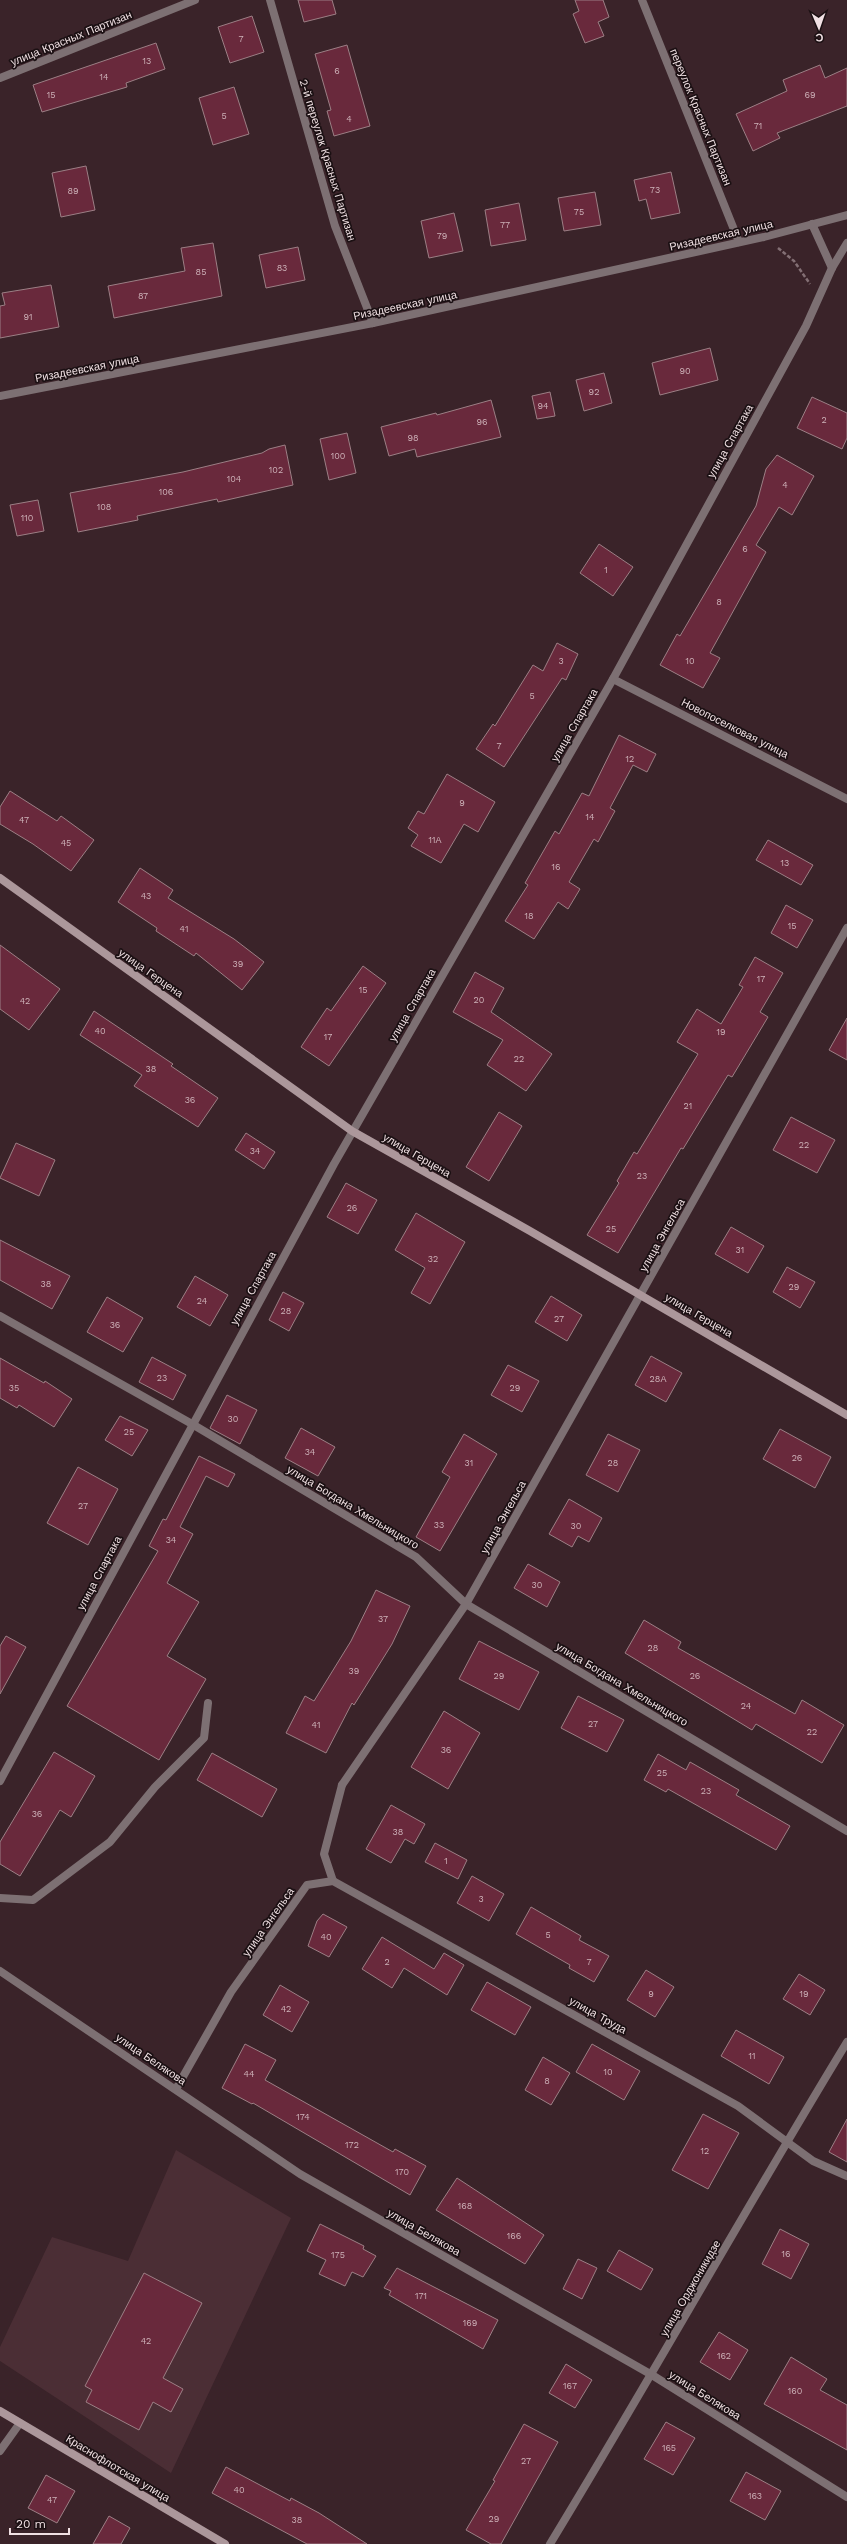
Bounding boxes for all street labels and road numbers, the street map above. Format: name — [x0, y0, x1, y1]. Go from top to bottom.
street label: улица Красных Партизан — [9, 8, 134, 69]
street label: переулок Красных Партизан — [667, 47, 734, 187]
street label: 2-й переулок Красных Партизан — [297, 78, 358, 242]
street label: Ризадеевская улица — [668, 217, 775, 254]
street label: Ризадеевская улица — [352, 288, 459, 323]
street label: Ризадеевская улица — [34, 352, 141, 385]
street label: улица Спартака — [705, 401, 756, 480]
street label: улица Спартака — [548, 686, 601, 764]
street label: Новопоселковая улица — [679, 696, 791, 762]
street label: улица Герцена — [116, 946, 186, 1001]
street label: улица Спартака — [386, 966, 439, 1044]
street label: улица Герцена — [381, 1131, 454, 1180]
street label: улица Энгельса — [637, 1196, 688, 1274]
street label: улица Спартака — [228, 1248, 279, 1327]
street label: улица Герцена — [663, 1291, 736, 1340]
street label: улица Богдана Хмельницкого — [284, 1463, 421, 1552]
street label: улица Энгельса — [478, 1478, 529, 1556]
street label: улица Спартака — [74, 1533, 125, 1613]
street label: улица Богдана Хмельницкого — [553, 1640, 690, 1729]
street label: улица Энгельса — [240, 1885, 298, 1959]
street label: улица Труда — [567, 1994, 630, 2037]
street label: улица Белякова — [113, 2031, 189, 2088]
street label: улица Белякова — [385, 2206, 463, 2259]
street label: улица Орджоникидзе — [658, 2238, 723, 2339]
street label: улица Белякова — [666, 2368, 744, 2423]
street label: Краснофлотская улица — [63, 2432, 173, 2505]

